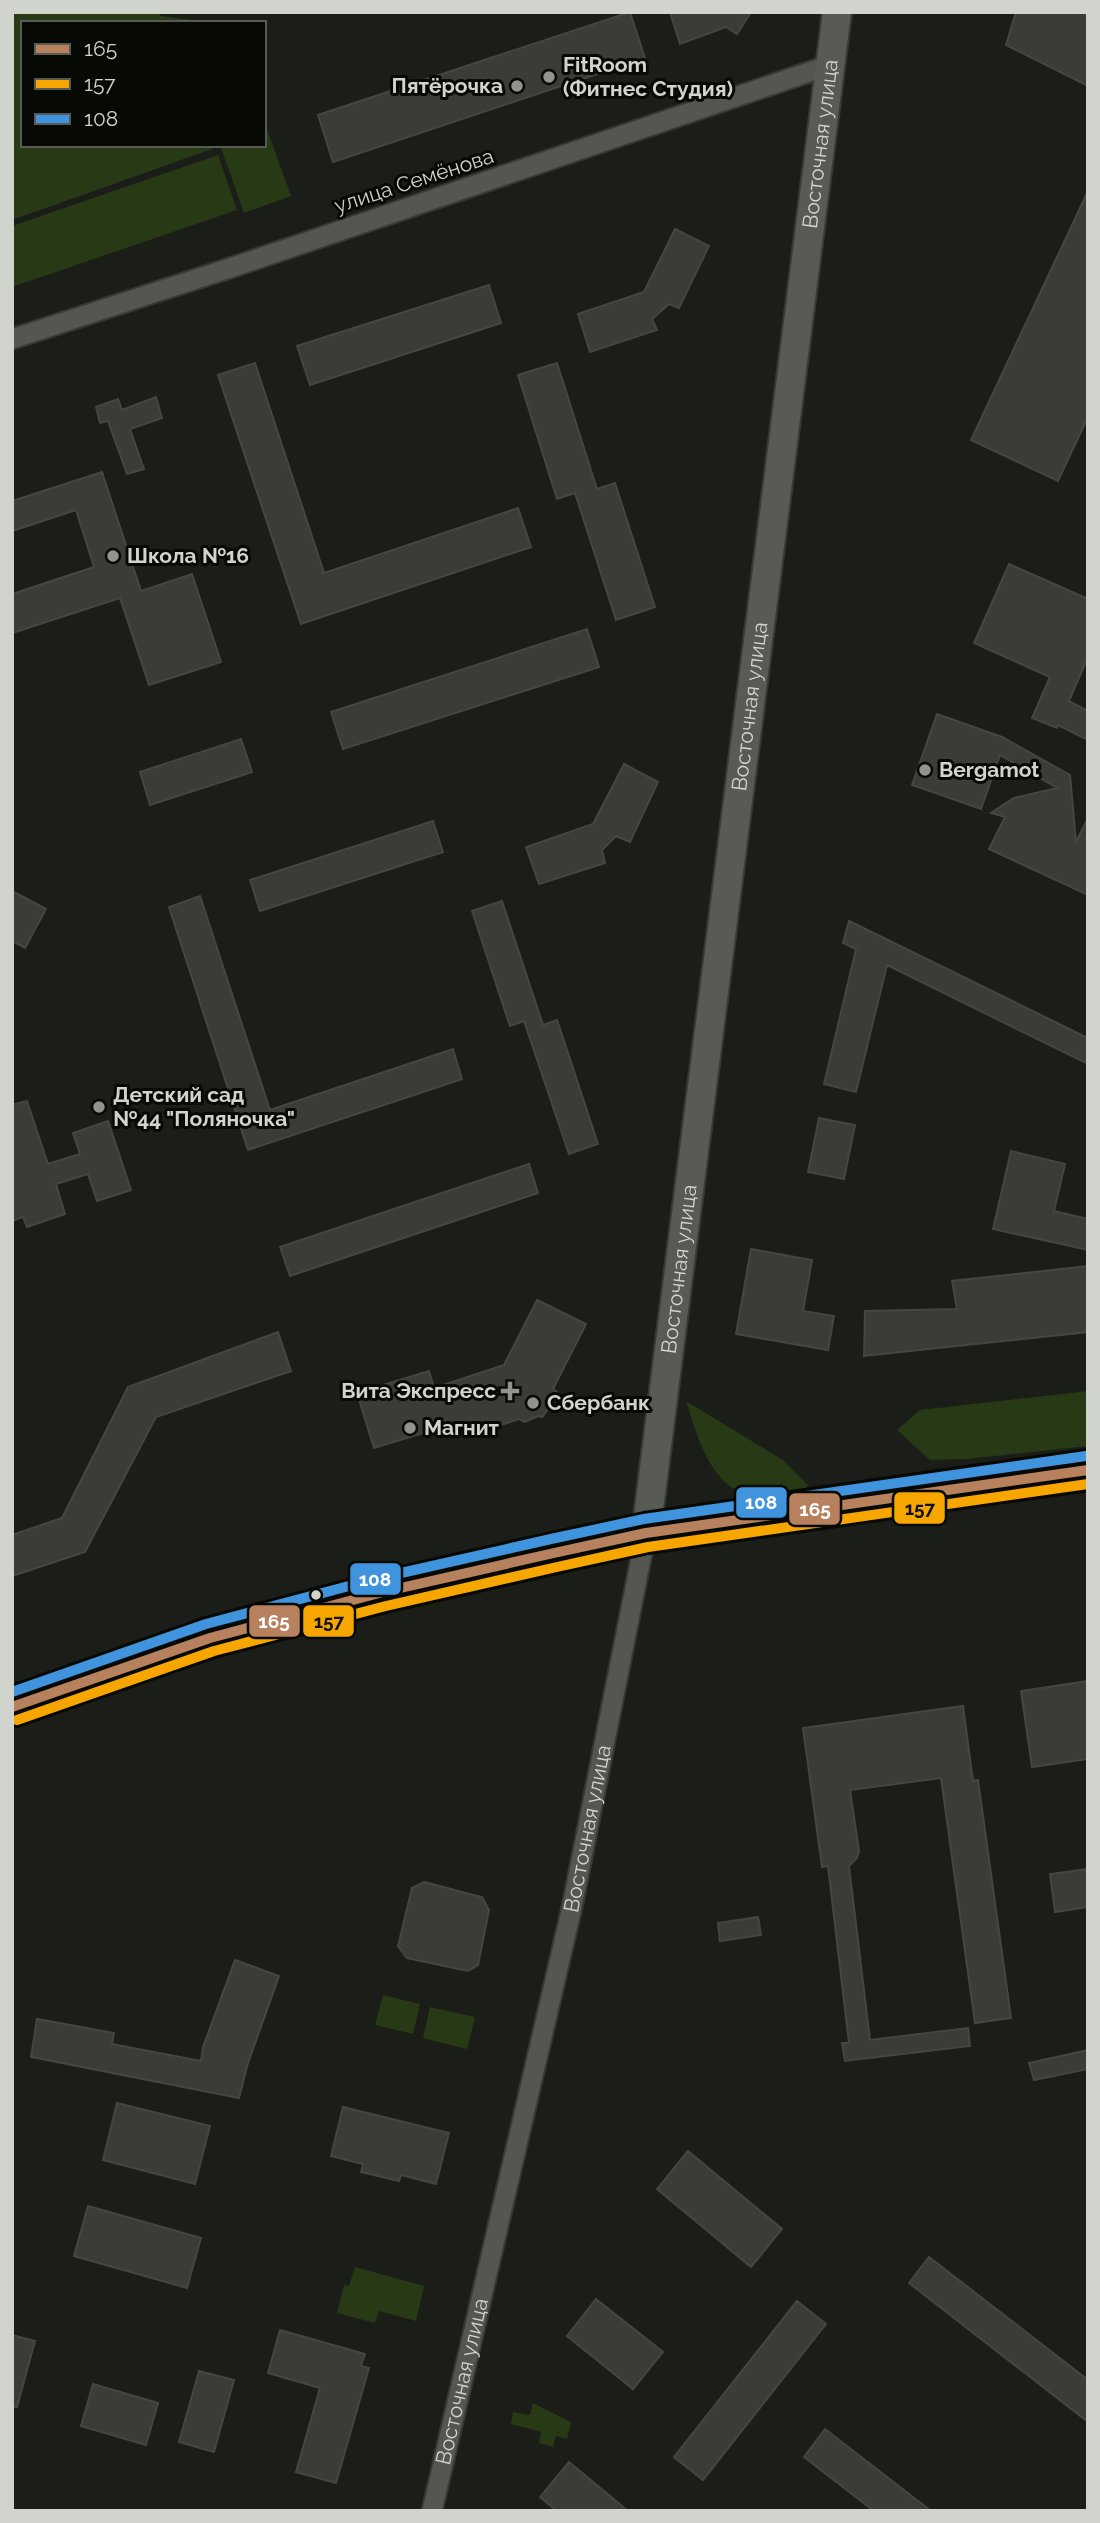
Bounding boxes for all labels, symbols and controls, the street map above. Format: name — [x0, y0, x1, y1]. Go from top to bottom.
legend — [21, 21, 266, 147]
text: 165 — [84, 36, 117, 61]
place label: FitRoom (Фитнес Студия) — [563, 52, 733, 101]
street label: Восточная улица — [797, 58, 843, 230]
marker: FitRoom (Фитнес Студия) — [541, 69, 557, 85]
text: 157 — [84, 71, 116, 96]
place label: Пятёрочка — [391, 73, 503, 98]
marker: Пятёрочка — [509, 78, 525, 94]
text: 108 — [84, 106, 118, 131]
street label: улица Семёнова — [331, 143, 497, 218]
place label: Школа №16 — [127, 543, 249, 568]
marker: Школа №16 — [105, 548, 121, 564]
street label: Восточная улица — [726, 620, 772, 792]
place label: Bergamot — [939, 757, 1039, 782]
marker: Bergamot — [917, 762, 933, 778]
place label: Детский сад №44 "Поляночка" — [113, 1082, 295, 1131]
marker: Детский сад №44 "Поляночка" — [91, 1099, 107, 1115]
street label: Восточная улица — [656, 1183, 702, 1355]
place label: Вита Экспресс — [341, 1378, 496, 1403]
marker: Вита Экспресс — [502, 1383, 518, 1399]
place label: Сбербанк — [547, 1390, 650, 1415]
marker: Сбербанк — [525, 1395, 541, 1411]
place label: Магнит — [424, 1415, 500, 1440]
marker: Магнит — [402, 1420, 418, 1436]
line badge: 108 — [735, 1486, 788, 1519]
text: 108 — [745, 1491, 777, 1513]
line badge: 157 — [893, 1491, 946, 1525]
line badge: 165 — [788, 1492, 841, 1526]
text: 157 — [905, 1497, 936, 1519]
text: 165 — [799, 1498, 831, 1520]
line badge: 108 — [349, 1562, 402, 1596]
text: 108 — [359, 1568, 391, 1590]
unlabelled marker — [309, 1588, 323, 1602]
line badge: 165 — [248, 1604, 301, 1638]
line badge: 157 — [302, 1604, 355, 1638]
text: 165 — [258, 1610, 290, 1632]
text: 157 — [314, 1610, 345, 1632]
street label: Восточная улица — [558, 1743, 616, 1914]
street label: Восточная улица — [430, 2296, 493, 2467]

